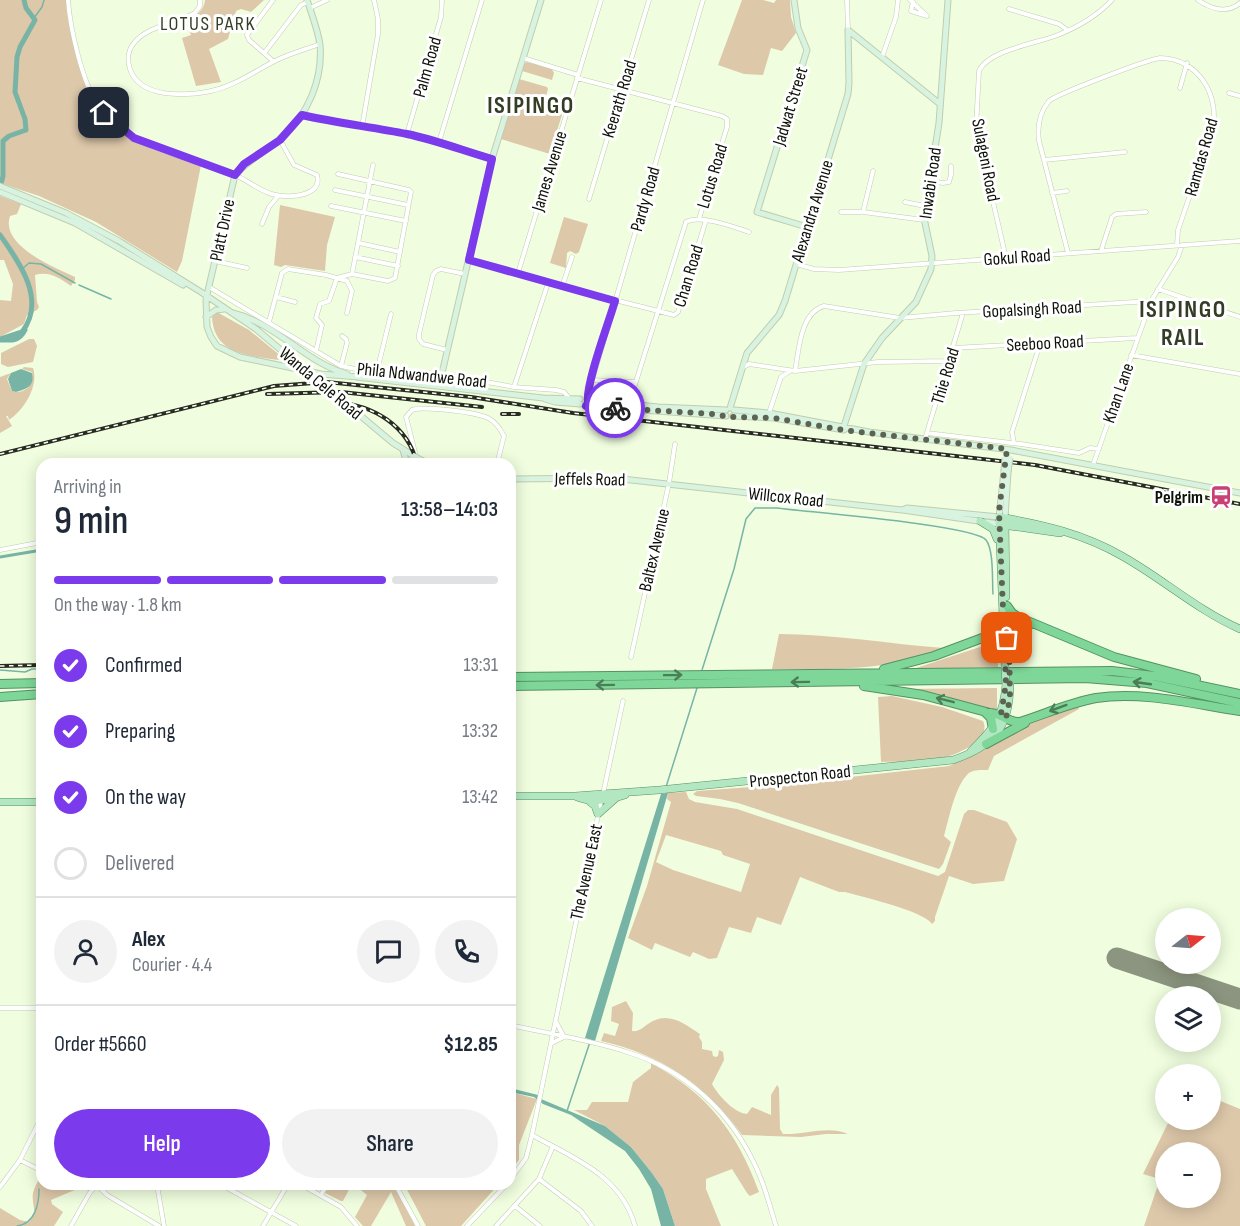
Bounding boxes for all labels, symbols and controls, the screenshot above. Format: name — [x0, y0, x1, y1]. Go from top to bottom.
district label: LOTUS PARK — [160, 12, 256, 36]
street label: Palm Road — [409, 34, 446, 100]
street label: Keerath Road — [598, 58, 641, 141]
street label: Jadwat Street — [768, 64, 813, 149]
pin — [78, 87, 129, 138]
district label: ISIPINGO — [487, 91, 575, 120]
icon: home — [87, 96, 120, 129]
street label: Ramdas Road — [1180, 116, 1223, 199]
street label: Sulageni Road — [967, 117, 1004, 203]
street label: James Avenue — [527, 129, 572, 215]
street label: Lotus Road — [693, 141, 732, 211]
street label: Inwabi Road — [915, 146, 946, 220]
street label: Alexandra Avenue — [787, 157, 838, 266]
street label: Pardy Road — [626, 164, 665, 234]
street label: Platt Drive — [206, 197, 239, 263]
street label: Chan Road — [669, 243, 708, 310]
street label: Gokul Road — [983, 245, 1051, 270]
district label: ISIPINGO RAIL — [1139, 295, 1227, 352]
street label: Gopalsingh Road — [982, 296, 1082, 323]
street label: Seeboo Road — [1006, 331, 1084, 356]
street label: Wanda Cele Road — [275, 342, 367, 424]
street label: Thie Road — [927, 345, 964, 407]
street label: Phila Ndwandwe Road — [356, 358, 488, 393]
street label: Khan Lane — [1098, 360, 1138, 426]
courier — [585, 378, 645, 438]
icon: bike — [599, 392, 632, 425]
street label: Jeffels Road — [553, 468, 626, 491]
text: Arriving in — [54, 475, 122, 499]
street label: Willcox Road — [747, 483, 825, 512]
station icon: Pelgrim — [1208, 484, 1234, 510]
place label: Pelgrim — [1155, 487, 1203, 508]
text: 13:58–14:03 — [401, 496, 498, 523]
text: 9 min — [54, 498, 128, 545]
street label: Baltex Avenue — [635, 507, 674, 594]
text: On the way · 1.8 km — [54, 593, 182, 617]
pin — [981, 612, 1032, 663]
icon: bag — [990, 621, 1023, 654]
icon: check — [54, 649, 87, 682]
text: Confirmed — [105, 652, 182, 679]
text: 13:31 — [463, 653, 498, 677]
one-way arrow — [663, 669, 683, 680]
one-way arrow — [790, 676, 810, 688]
one-way arrow — [1132, 677, 1152, 688]
one-way arrow — [595, 679, 615, 691]
one-way arrow — [935, 694, 954, 706]
one-way arrow — [1049, 704, 1068, 715]
icon: check — [54, 715, 87, 748]
text: Preparing — [105, 718, 175, 745]
text: 13:32 — [462, 719, 498, 743]
street label: Prospecton Road — [748, 761, 852, 792]
icon: check — [54, 781, 87, 814]
text: On the way — [105, 784, 186, 811]
text: 13:42 — [462, 785, 498, 809]
street label: The Avenue East — [566, 822, 607, 922]
text: Delivered — [105, 850, 174, 877]
north arrow — [1155, 908, 1221, 974]
map controls — [1155, 908, 1221, 1208]
button: person — [54, 920, 117, 983]
button: chat — [357, 920, 420, 983]
button: phone — [435, 920, 498, 983]
text: Alex — [132, 926, 165, 953]
text: Courier · 4.4 — [132, 953, 212, 977]
button: layers — [1155, 986, 1221, 1052]
text: Order #5660 — [54, 1031, 147, 1058]
text: $12.85 — [443, 1031, 498, 1058]
button: + — [1155, 1064, 1221, 1130]
button: Help — [54, 1109, 270, 1178]
button: Share — [282, 1109, 498, 1178]
button: − — [1155, 1142, 1221, 1208]

